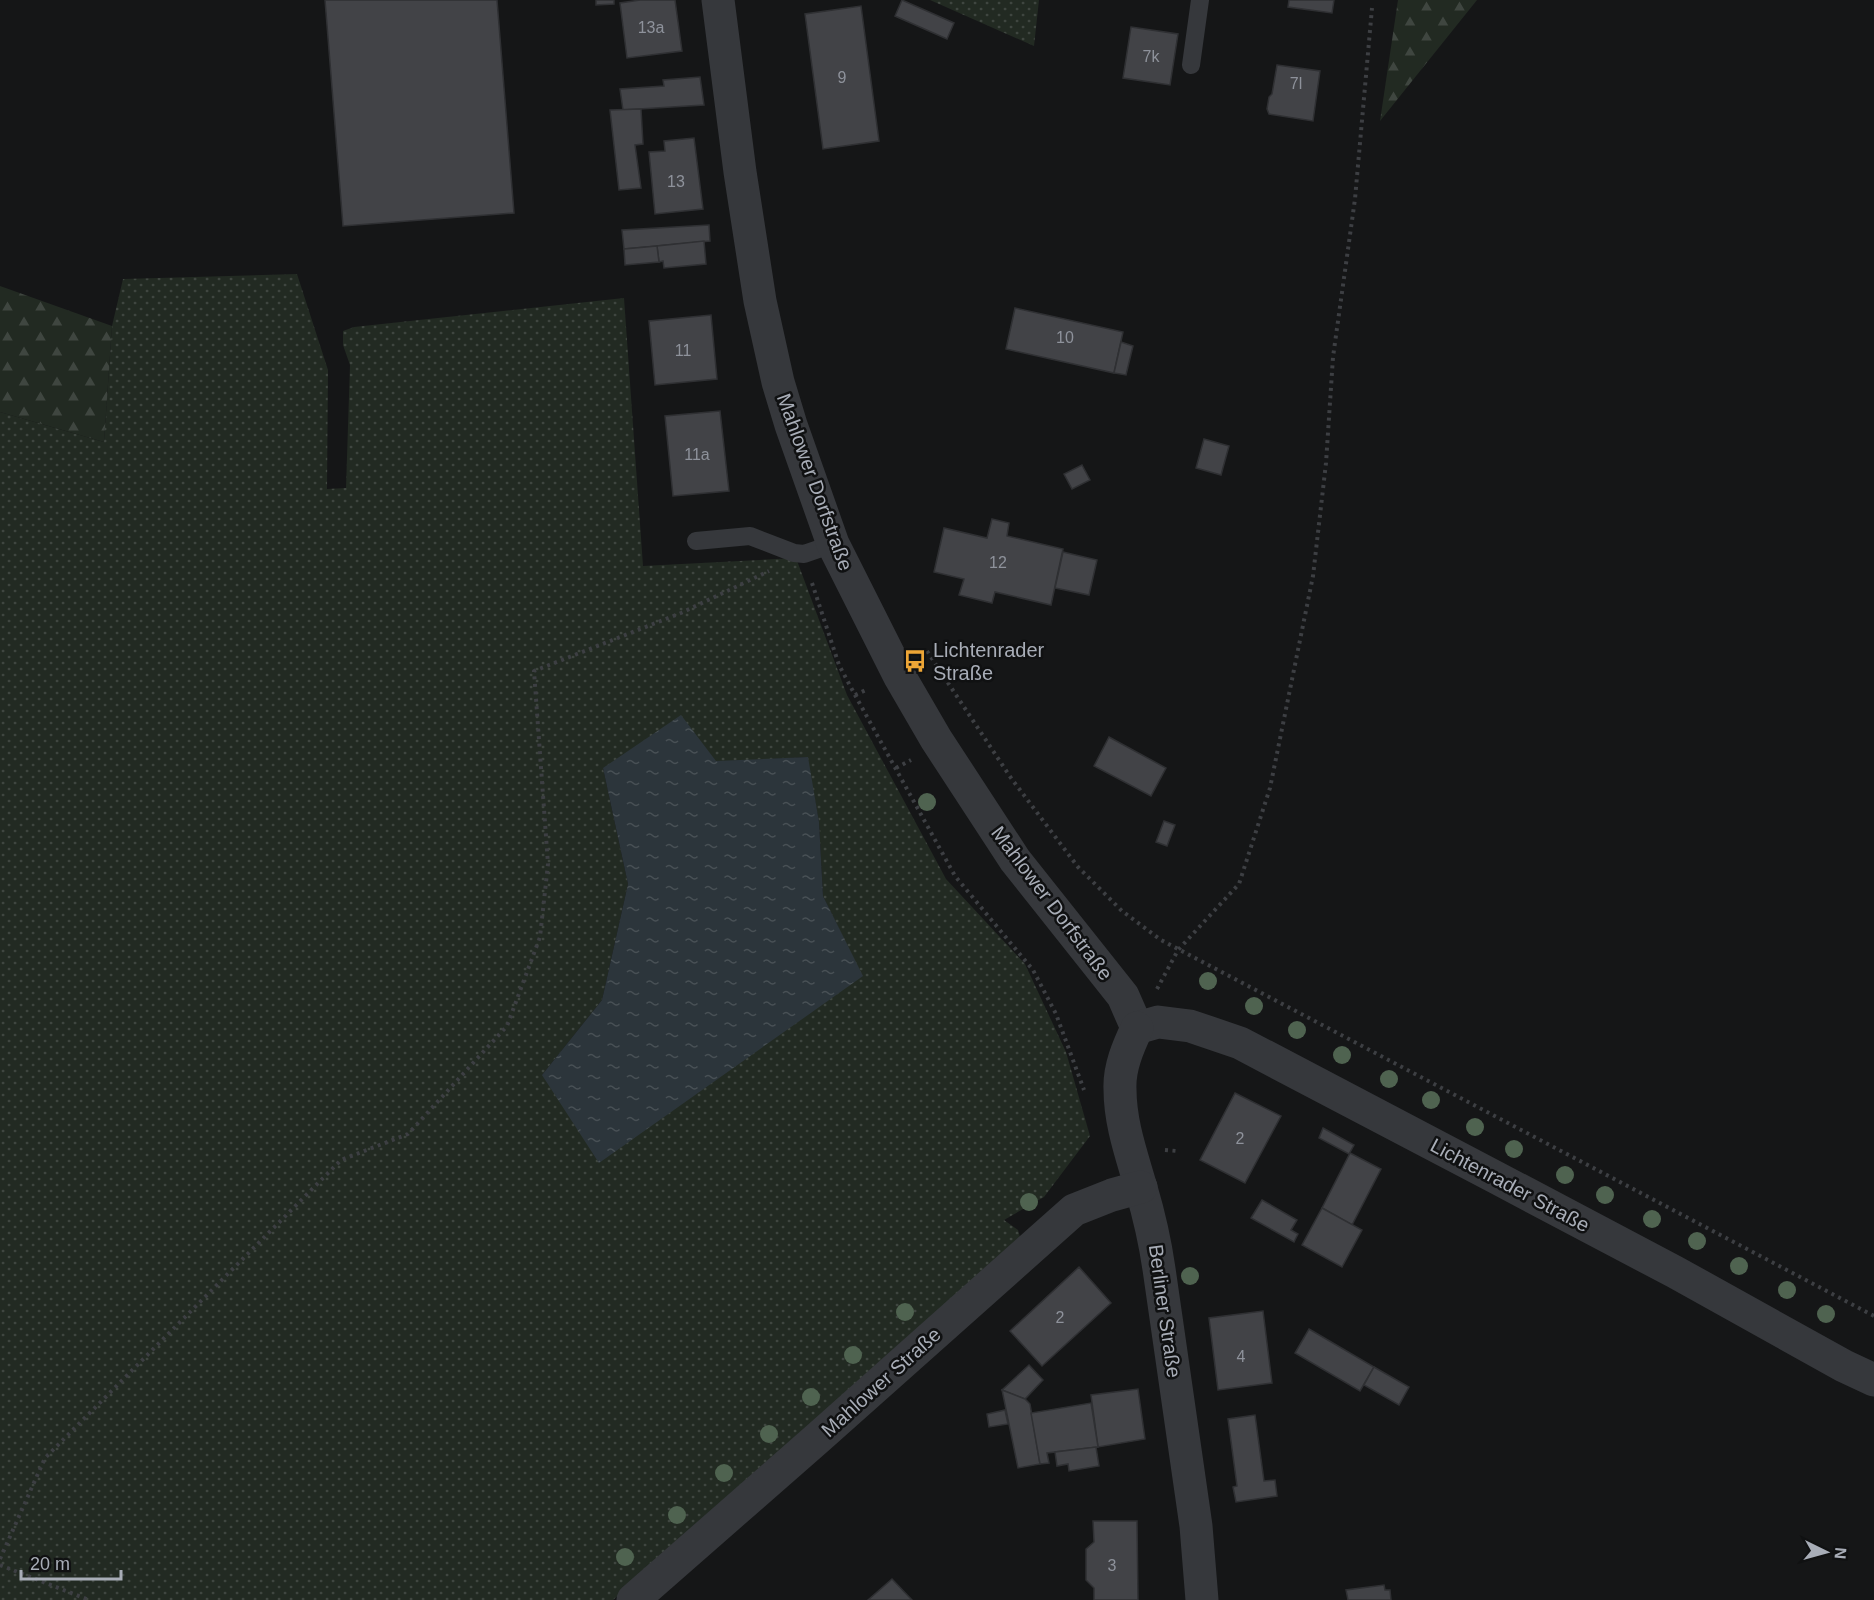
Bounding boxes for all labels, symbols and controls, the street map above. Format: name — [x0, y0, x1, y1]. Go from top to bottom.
house number: 13a — [638, 19, 664, 36]
house number: 7k — [1143, 48, 1160, 65]
house number: 9 — [838, 69, 847, 86]
house number: 7l — [1290, 75, 1302, 92]
house number: 13 — [667, 173, 685, 190]
house number: 10 — [1056, 329, 1074, 346]
house number: 11 — [675, 342, 691, 359]
street label: Mahlower Dorfstraße — [773, 391, 857, 573]
house number: 11a — [684, 446, 710, 463]
house number: 12 — [989, 554, 1007, 571]
place label: Lichtenrader Straße — [933, 639, 1045, 684]
bus stop icon: Lichtenrader Straße — [902, 648, 928, 674]
street label: Mahlower Dorfstraße — [987, 822, 1117, 984]
house number: 2 — [1236, 1130, 1245, 1147]
street label: Lichtenrader Straße — [1427, 1134, 1593, 1236]
street label: Berliner Straße — [1145, 1243, 1185, 1379]
house number: 2 — [1056, 1309, 1065, 1326]
street label: Mahlower Straße — [817, 1323, 945, 1441]
house number: 4 — [1237, 1348, 1246, 1365]
north arrow — [1796, 1522, 1856, 1582]
scale bar — [21, 1543, 122, 1581]
text: N — [1831, 1547, 1849, 1560]
text: 20 m — [30, 1554, 70, 1574]
house number: 3 — [1108, 1557, 1117, 1574]

